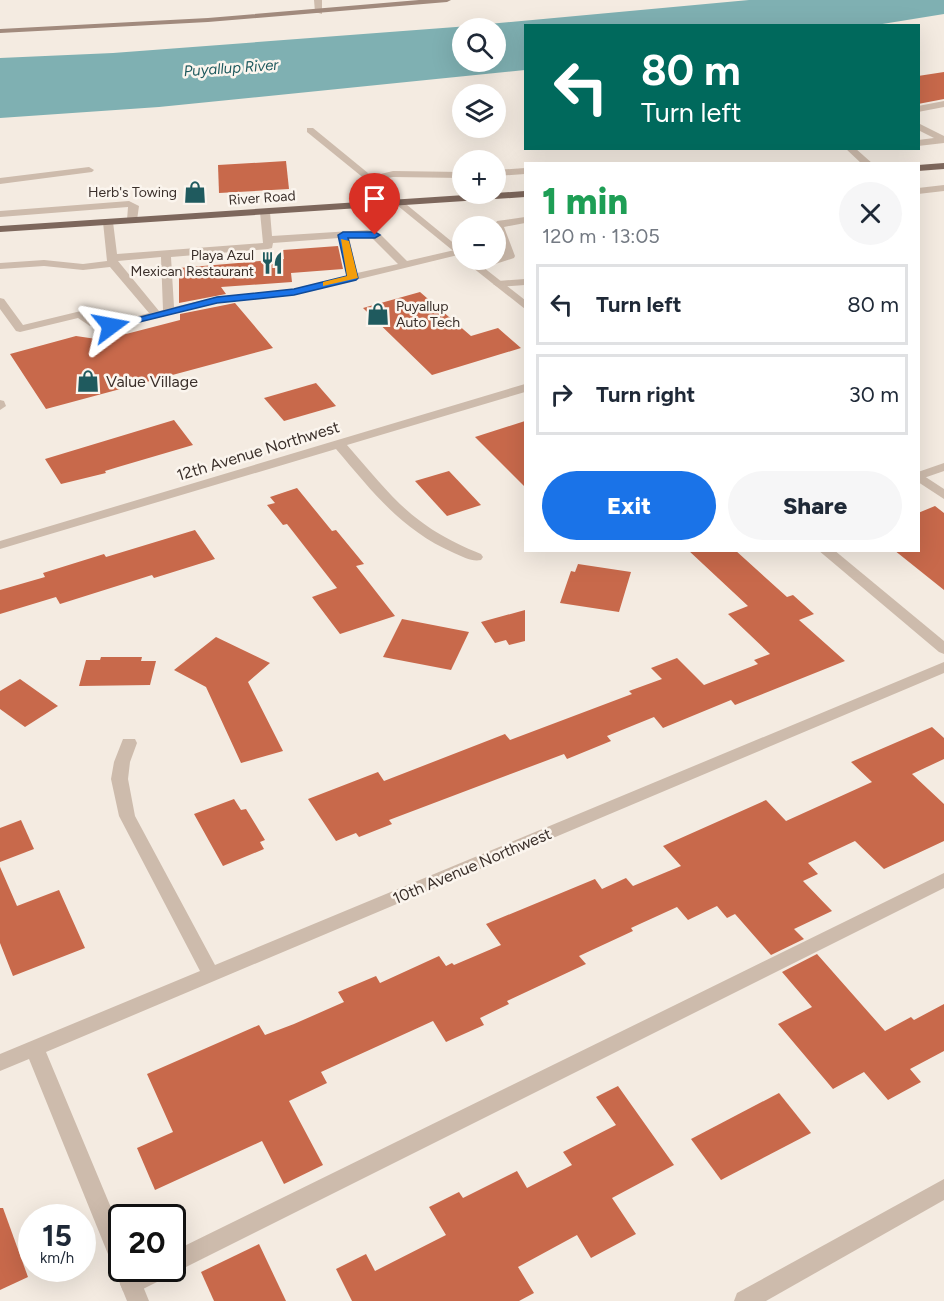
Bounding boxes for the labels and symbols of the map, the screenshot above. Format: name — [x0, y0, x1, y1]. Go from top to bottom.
water label: Puyallup River — [183, 56, 280, 80]
pin — [349, 173, 400, 235]
shop icon: Herb's Towing — [182, 179, 208, 205]
place label: Herb's Towing — [88, 184, 177, 201]
street label: River Road — [228, 187, 296, 209]
place label: Playa Azul Mexican Restaurant — [131, 247, 254, 280]
restaurant icon: Playa Azul Mexican Restaurant — [259, 250, 285, 276]
position arrow — [79, 294, 143, 358]
place label: Puyallup Auto Tech — [396, 298, 460, 331]
shop icon: Puyallup Auto Tech — [365, 301, 391, 327]
shop icon: Value Village — [75, 368, 101, 394]
place label: Value Village — [106, 372, 198, 391]
street label: 12th Avenue Northwest — [174, 417, 342, 485]
street label: 10th Avenue Northwest — [390, 824, 554, 908]
speed limit sign: 20 — [108, 1204, 186, 1282]

